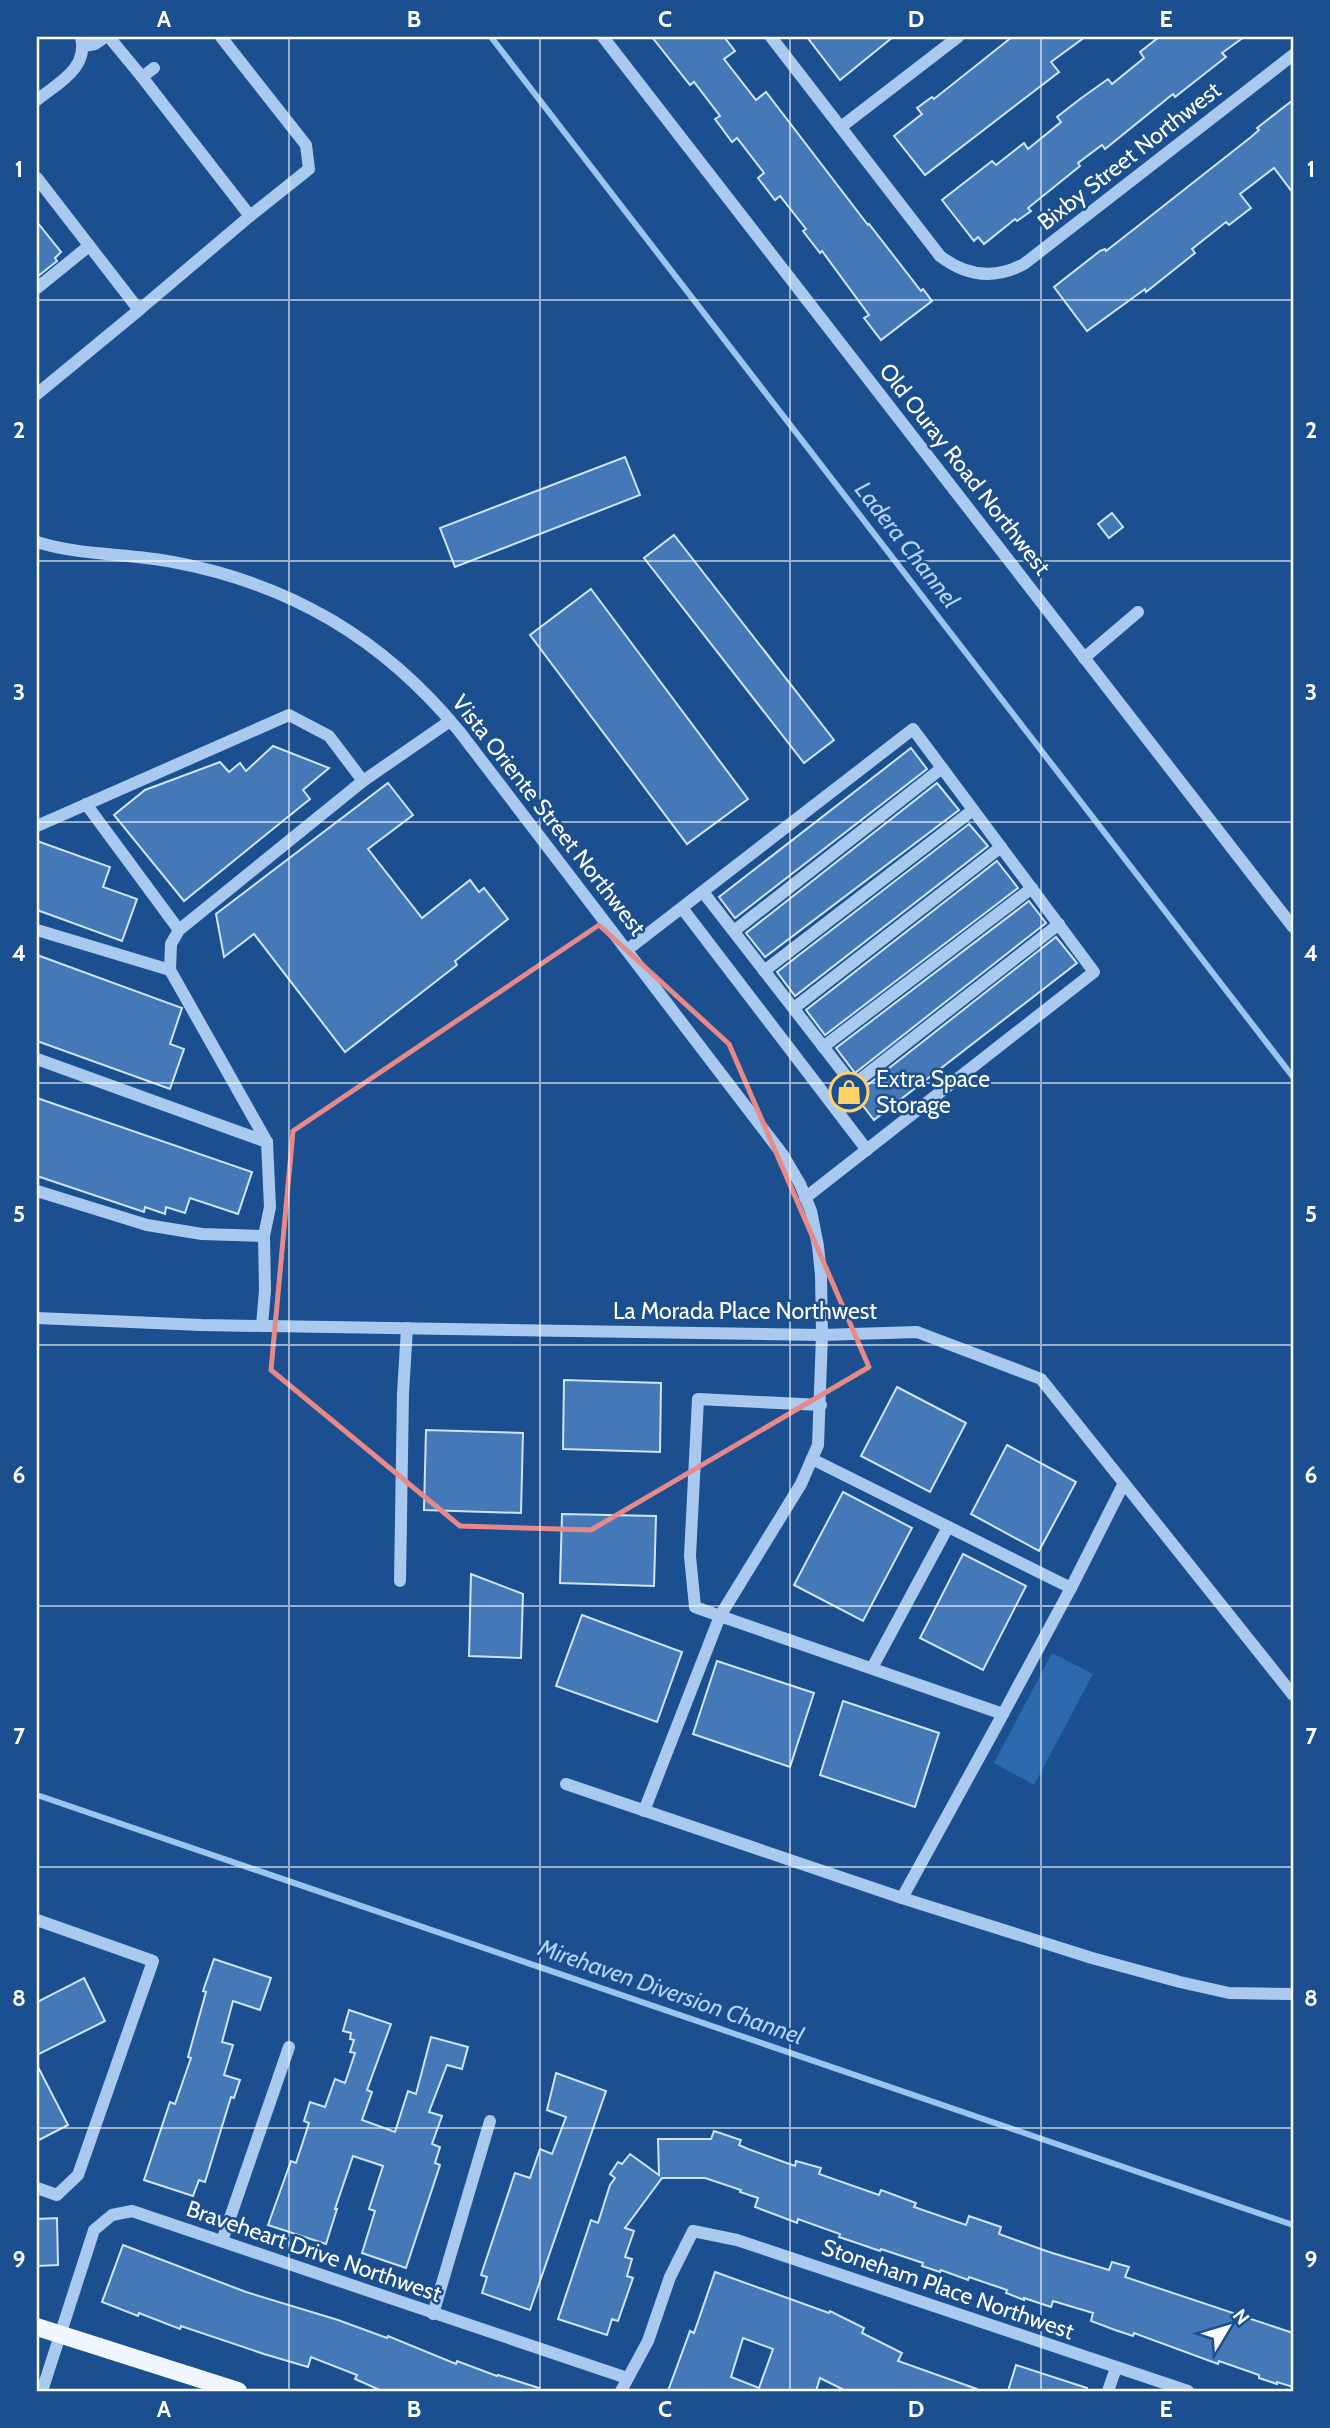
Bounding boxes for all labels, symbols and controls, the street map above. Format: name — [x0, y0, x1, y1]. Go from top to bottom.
text: A — [157, 5, 172, 33]
text: B — [407, 5, 421, 33]
text: C — [658, 5, 672, 33]
text: D — [908, 5, 924, 33]
text: E — [1159, 5, 1173, 33]
street label: Bixby Street Northwest — [1032, 76, 1226, 236]
text: 1 — [15, 155, 23, 183]
text: 1 — [1307, 155, 1315, 183]
street label: Old Ouray Road Northwest — [873, 357, 1057, 581]
text: 2 — [13, 416, 25, 444]
text: 2 — [1305, 416, 1317, 444]
water label: Ladera Channel — [849, 476, 966, 614]
text: 3 — [13, 678, 25, 706]
text: 3 — [1305, 678, 1317, 706]
street label: Vista Oriente Street Northwest — [446, 689, 652, 941]
text: 4 — [12, 939, 26, 967]
text: 4 — [1304, 939, 1318, 967]
place label: Extra Space Storage — [876, 1065, 990, 1119]
shop icon: Extra Space Storage — [828, 1071, 870, 1113]
text: 5 — [13, 1200, 25, 1228]
text: 5 — [1305, 1200, 1317, 1228]
street label: La Morada Place Northwest — [613, 1297, 877, 1325]
text: 6 — [13, 1461, 25, 1489]
text: 6 — [1305, 1461, 1317, 1489]
text: 7 — [13, 1722, 25, 1750]
text: 7 — [1305, 1722, 1317, 1750]
water label: Mirehaven Diversion Channel — [534, 1932, 808, 2051]
text: 8 — [12, 1984, 26, 2012]
text: 8 — [1304, 1984, 1318, 2012]
street label: Braveheart Drive Northwest — [183, 2194, 445, 2308]
street label: Stoneham Place Northwest — [818, 2233, 1078, 2345]
text: 9 — [13, 2245, 25, 2273]
text: 9 — [1305, 2245, 1317, 2273]
north arrow — [1194, 2292, 1264, 2362]
text: N — [1228, 2304, 1254, 2329]
text: A — [157, 2395, 172, 2423]
text: B — [407, 2395, 421, 2423]
text: C — [658, 2395, 672, 2423]
text: D — [908, 2395, 924, 2423]
text: E — [1159, 2395, 1173, 2423]

